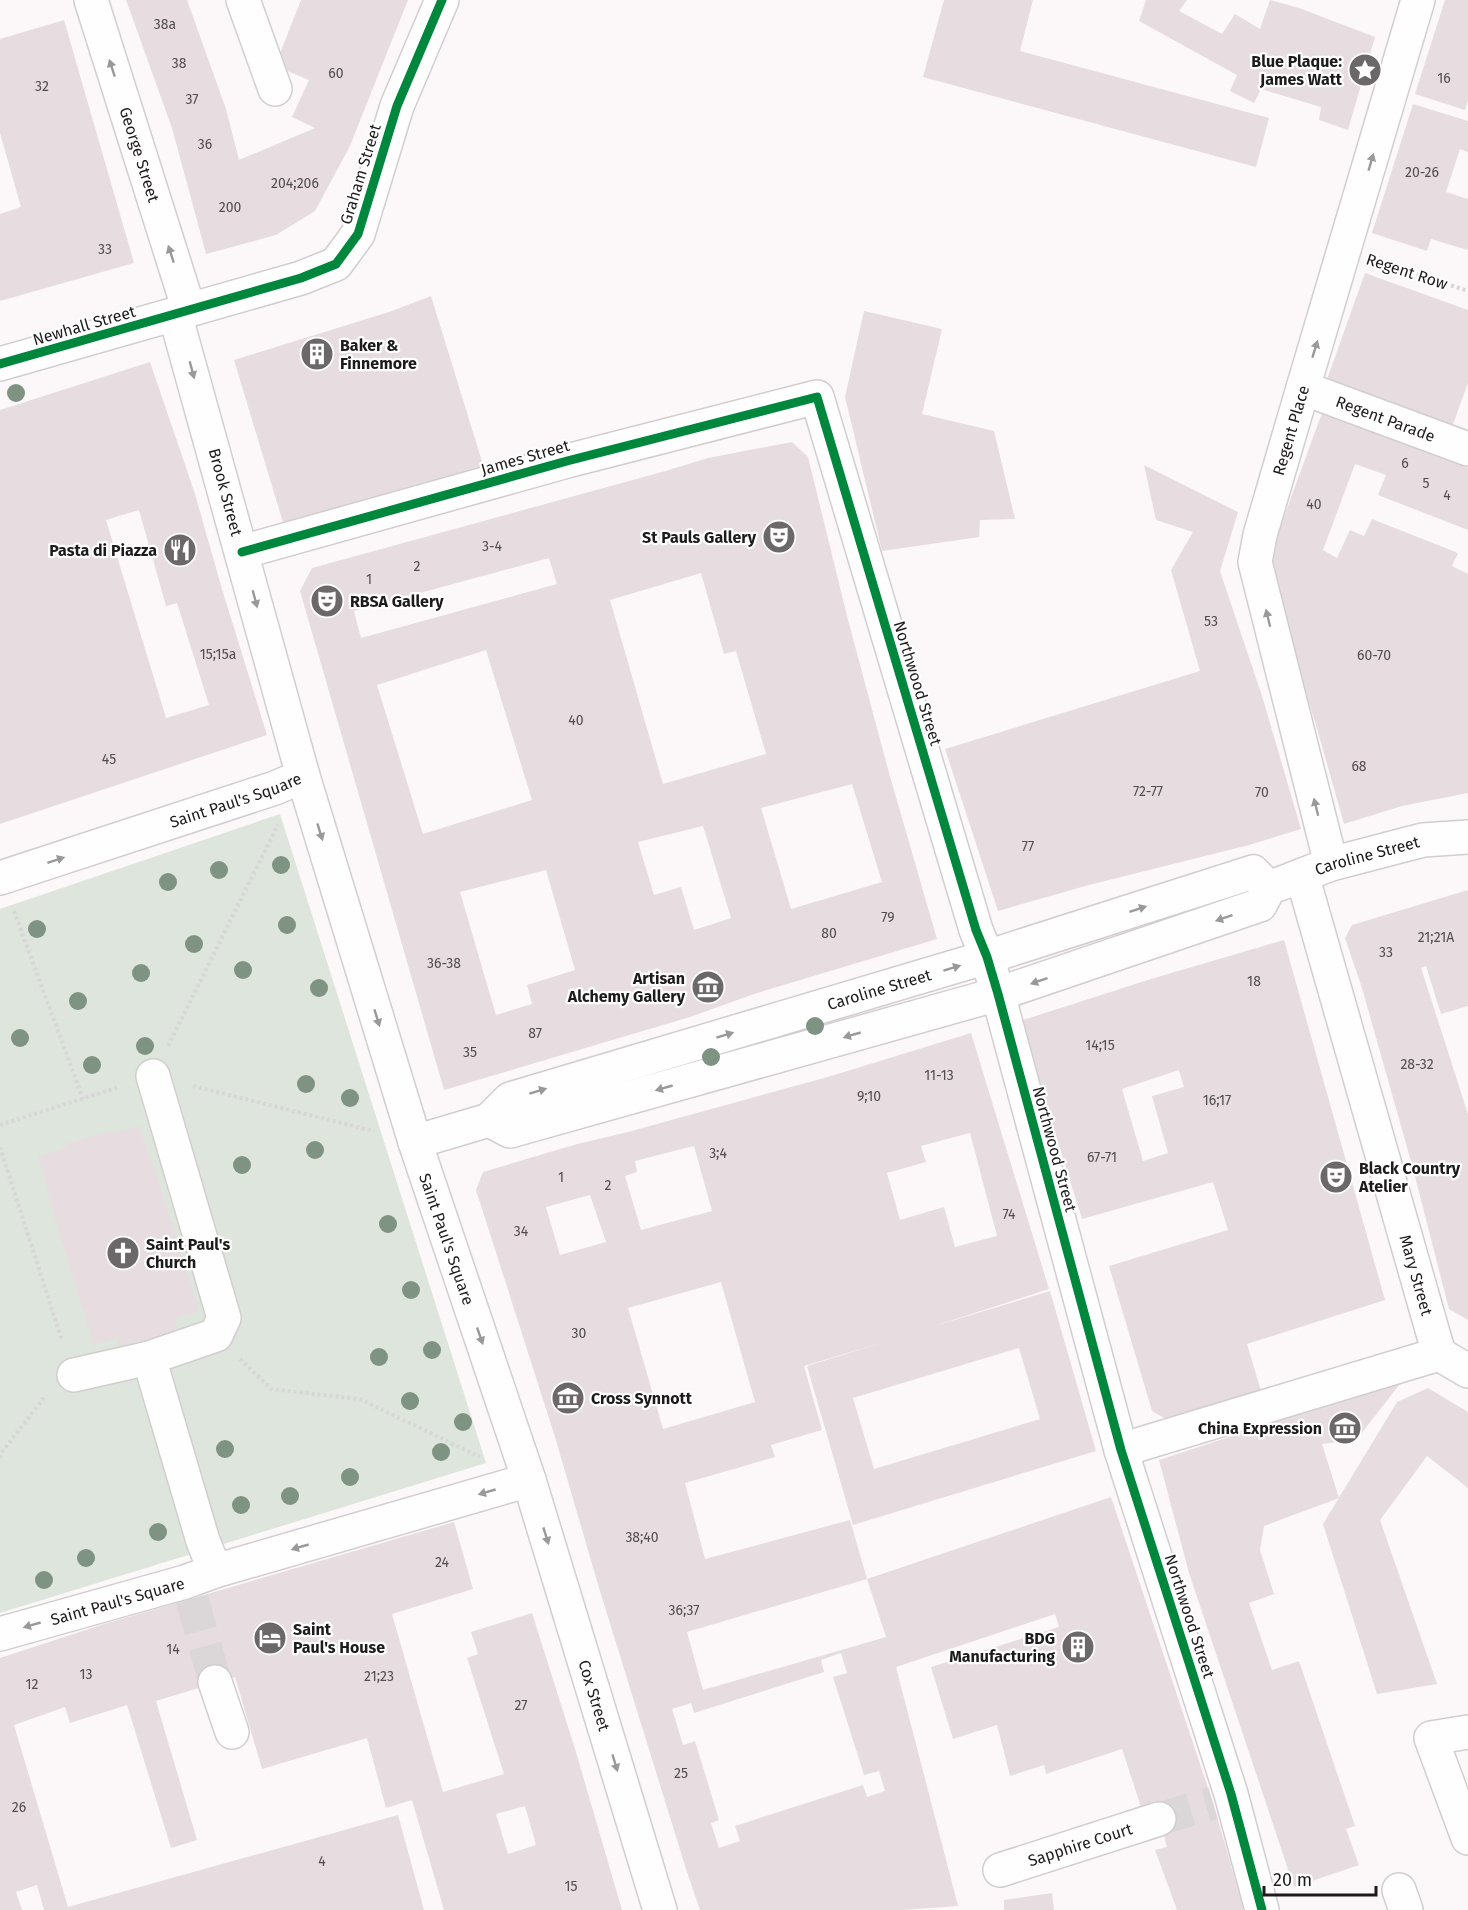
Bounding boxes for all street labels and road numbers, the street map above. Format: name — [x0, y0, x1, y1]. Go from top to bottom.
street label: George Street — [115, 105, 163, 205]
street label: Graham Street — [336, 121, 385, 227]
street label: Regent Row — [1364, 249, 1451, 294]
street label: Newhall Street — [31, 302, 138, 349]
street label: Regent Place — [1269, 383, 1313, 478]
street label: Regent Parade — [1333, 392, 1438, 446]
street label: James Street — [479, 436, 572, 479]
street label: Brook Street — [205, 446, 246, 538]
street label: Northwood Street — [890, 619, 946, 748]
street label: Saint Paul's Square — [167, 769, 304, 832]
street label: Caroline Street — [1312, 832, 1422, 879]
street label: Caroline Street — [825, 965, 934, 1014]
street label: Northwood Street — [1029, 1084, 1080, 1214]
street label: Saint Paul's Square — [415, 1171, 478, 1307]
street label: Mary Street — [1395, 1233, 1437, 1318]
street label: Northwood Street — [1161, 1552, 1219, 1681]
street label: Saint Paul's Square — [49, 1574, 187, 1629]
street label: Cox Street — [574, 1658, 614, 1733]
street label: Sapphire Court — [1026, 1819, 1135, 1870]

